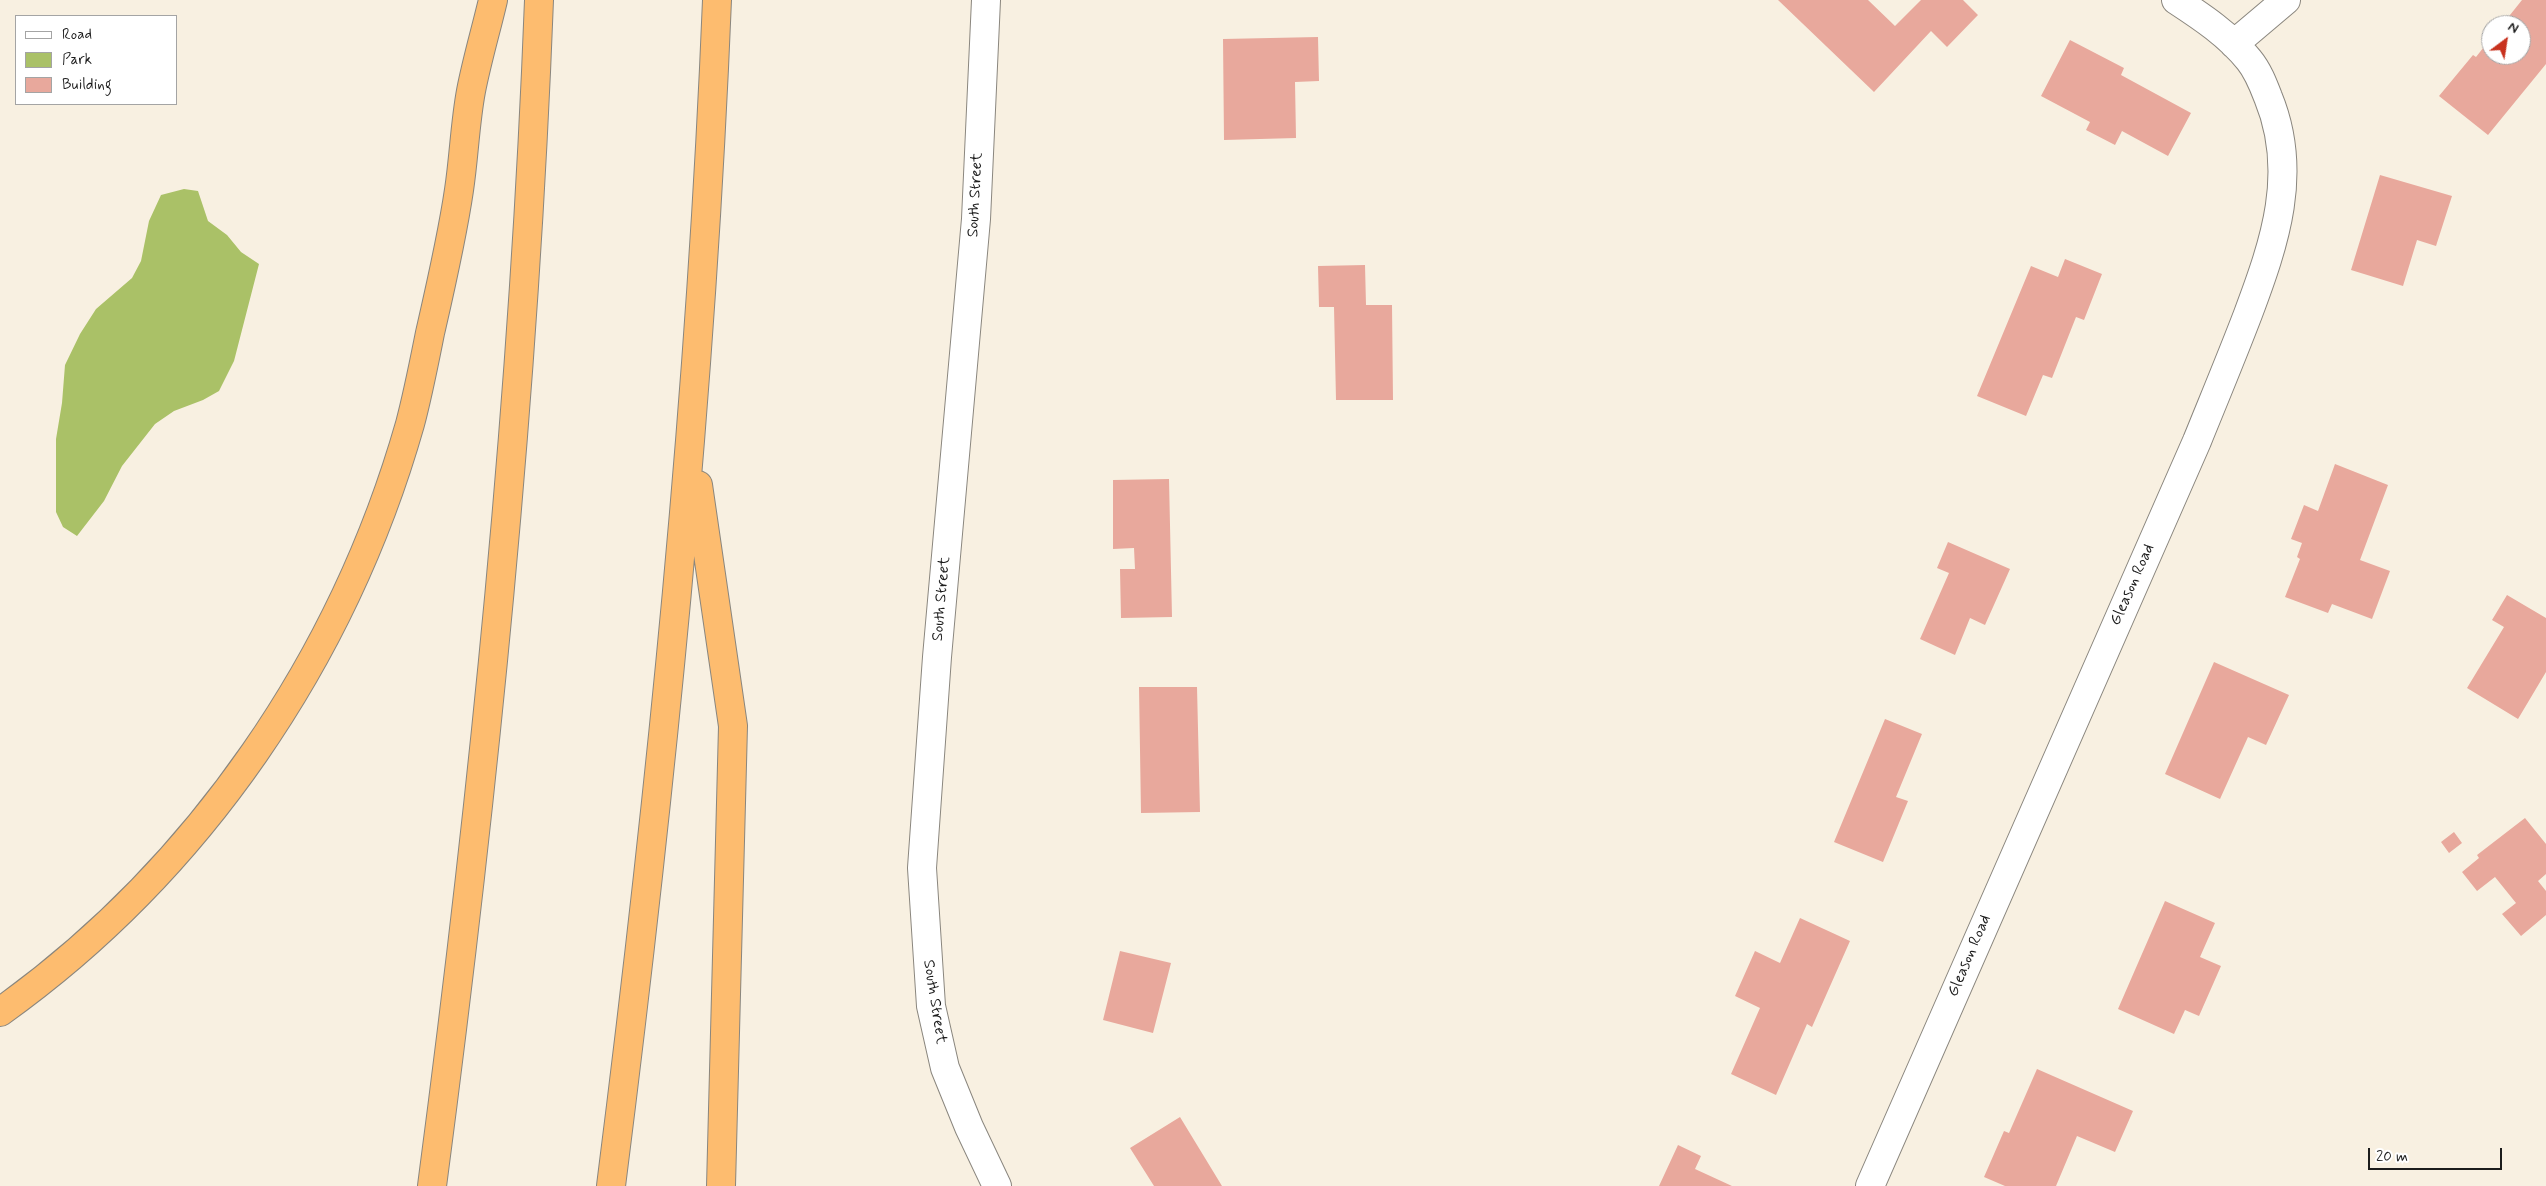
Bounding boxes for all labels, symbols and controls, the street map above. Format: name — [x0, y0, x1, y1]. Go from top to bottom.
legend — [15, 15, 178, 105]
north arrow — [2481, 15, 2531, 65]
text: N — [2505, 18, 2522, 38]
text: Road — [62, 25, 92, 45]
text: Park — [62, 50, 92, 70]
text: Building — [62, 75, 112, 95]
street label: South Street — [964, 152, 988, 238]
street label: Gleason Road — [2107, 541, 2159, 629]
street label: South Street — [929, 556, 955, 642]
street label: Gleason Road — [1944, 912, 1996, 1000]
street label: South Street — [918, 959, 950, 1045]
scale bar — [2371, 1138, 2505, 1170]
text: 20 m — [2376, 1147, 2408, 1167]

